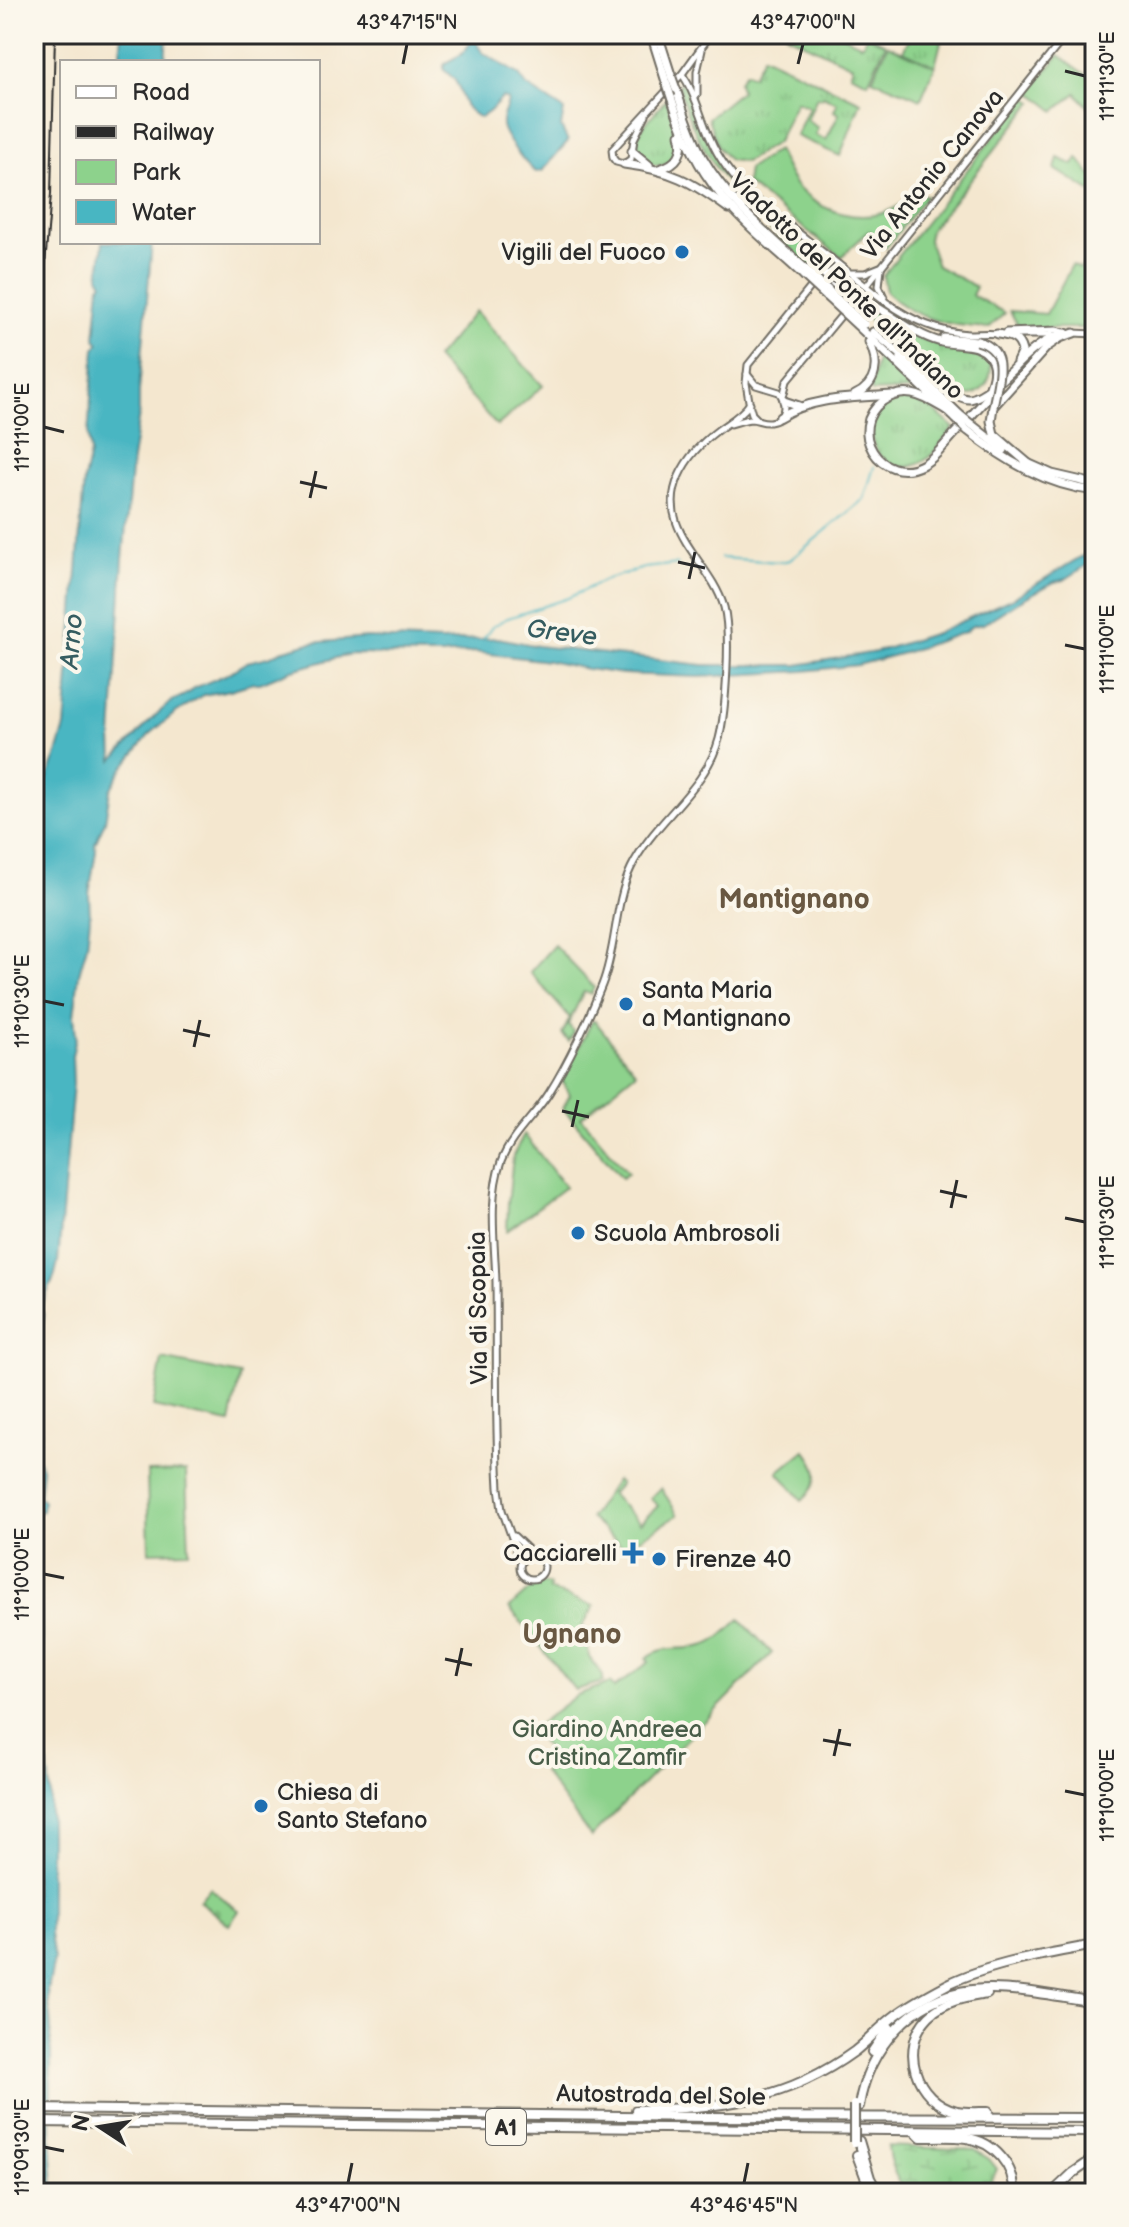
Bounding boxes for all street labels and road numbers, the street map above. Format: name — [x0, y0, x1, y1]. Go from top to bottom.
street label: Via Antonio Canova — [855, 83, 1010, 265]
street label: Viadotto del Ponte all'Indiano — [723, 167, 970, 406]
street label: Via di Scopaia — [463, 1231, 494, 1385]
street label: Autostrada del Sole — [556, 2079, 766, 2112]
road number: A1 — [486, 2109, 526, 2145]

